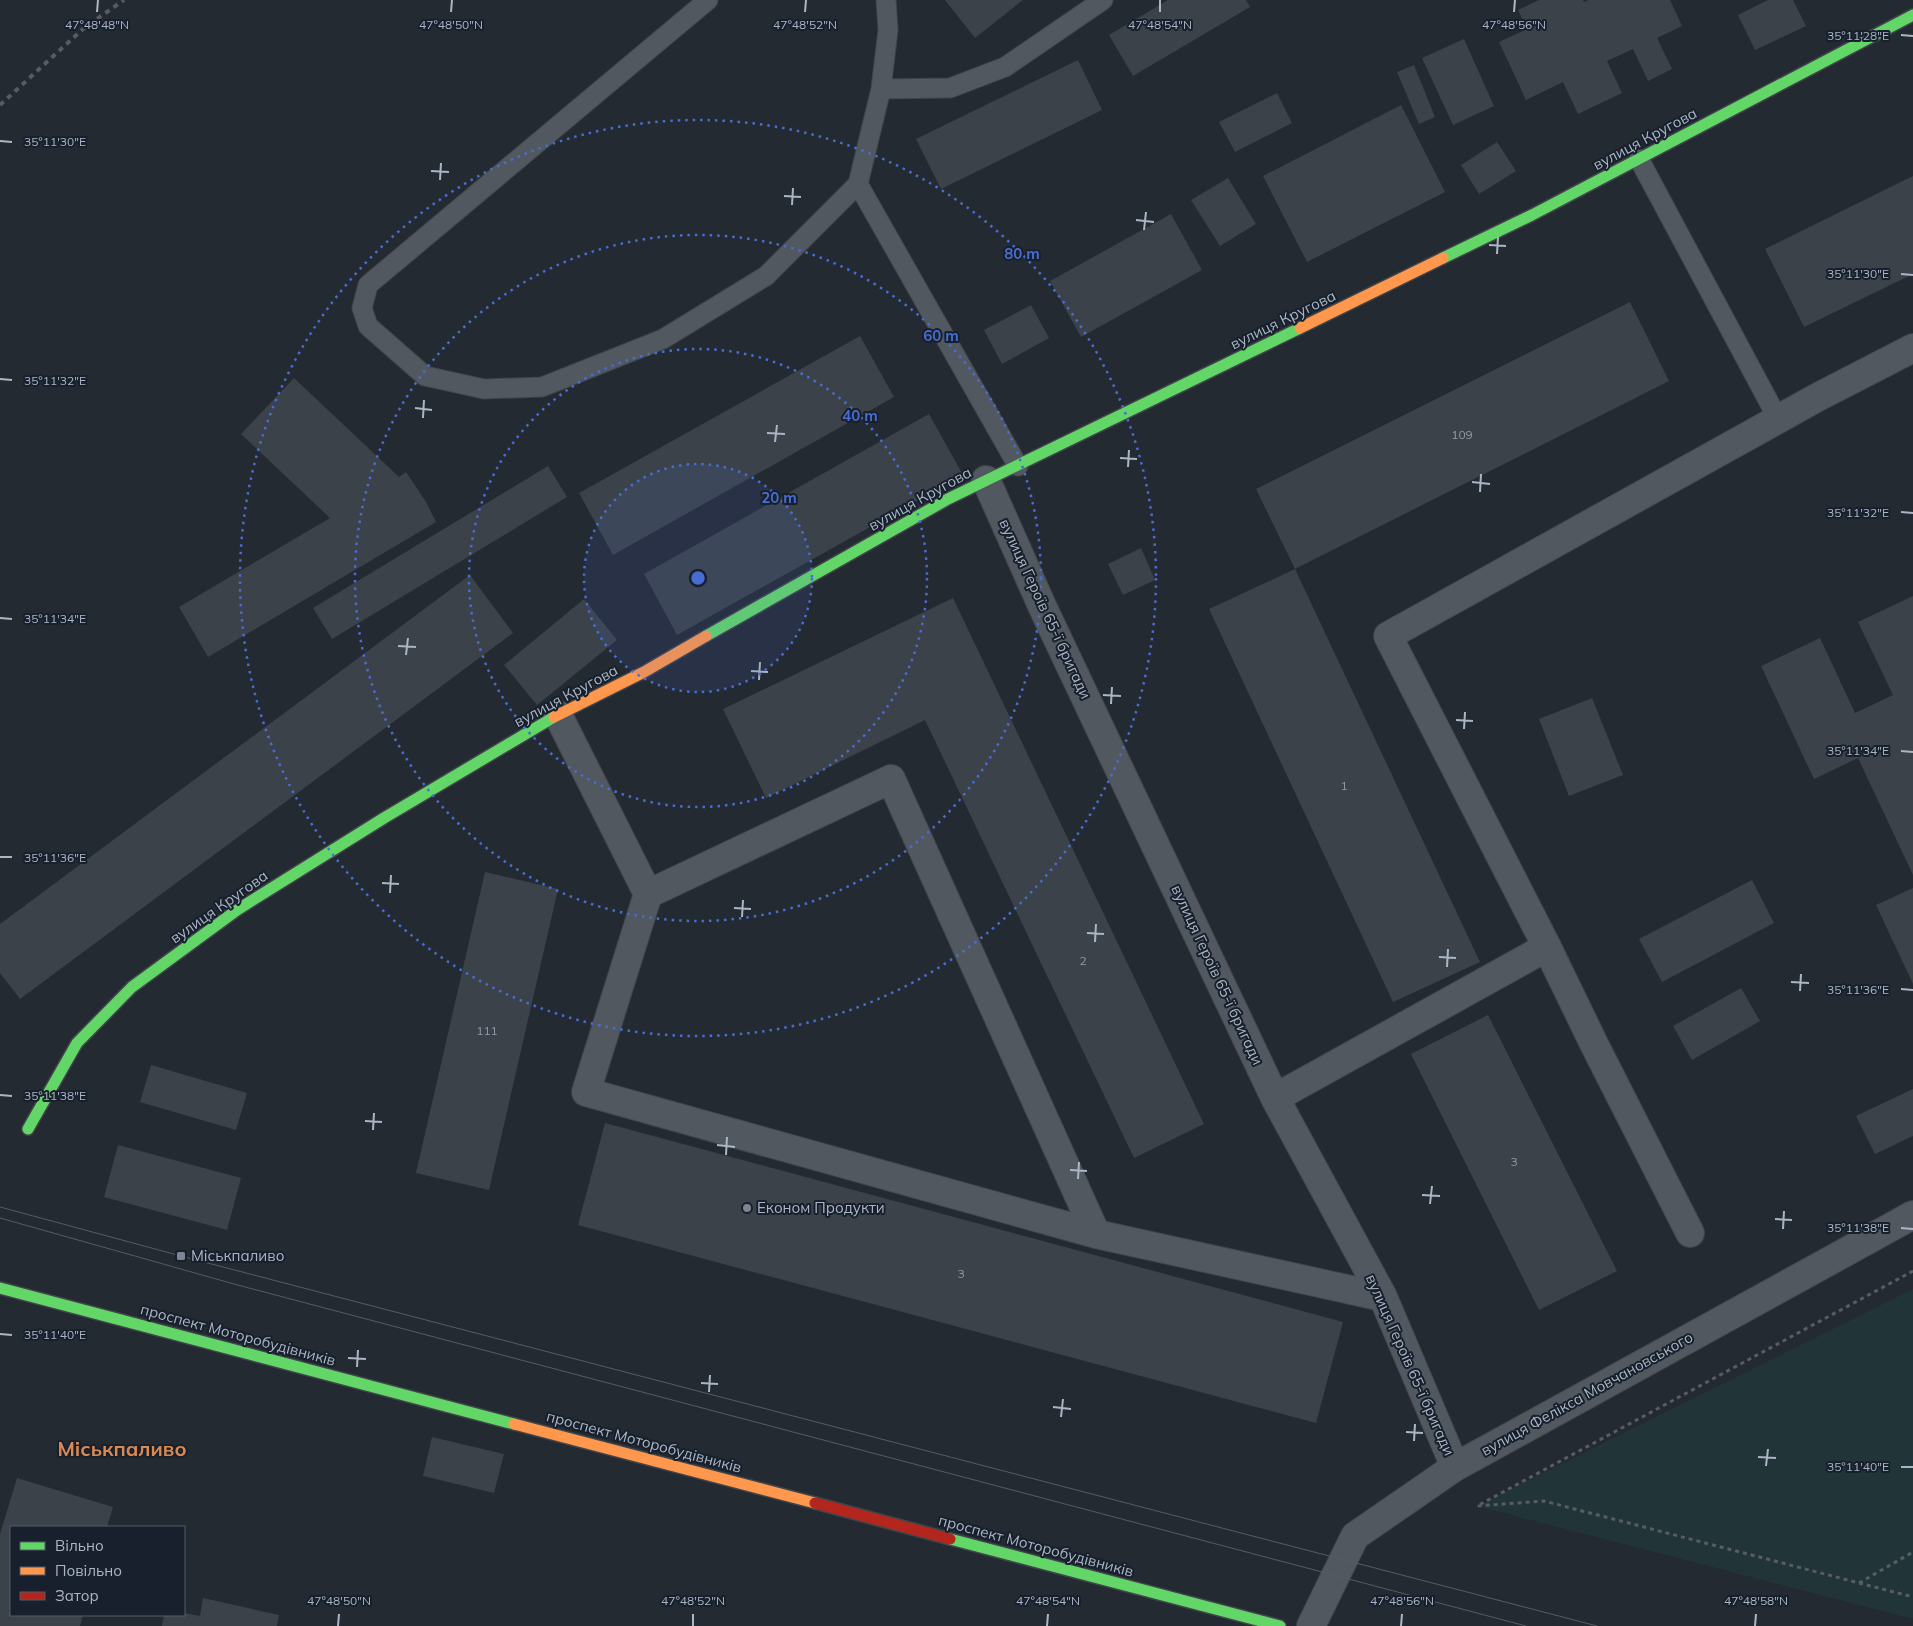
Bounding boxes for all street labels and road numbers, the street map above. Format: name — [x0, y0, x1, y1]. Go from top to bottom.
street label: вулиця Кругова — [1590, 103, 1700, 174]
street label: вулиця Кругова — [1227, 286, 1339, 353]
street label: вулиця Кругова — [865, 462, 975, 535]
street label: вулиця Героїв 65-ї бригади — [995, 516, 1096, 702]
street label: вулиця Кругова — [511, 660, 621, 731]
street label: вулиця Кругова — [166, 866, 271, 947]
street label: вулиця Героїв 65-ї бригади — [1167, 882, 1268, 1068]
street label: вулиця Героїв 65-ї бригади — [1362, 1271, 1459, 1458]
street label: проспект Моторобудівників — [138, 1299, 338, 1370]
street label: вулиця Фелікса Мовчановського — [1478, 1327, 1696, 1460]
street label: проспект Моторобудівників — [544, 1406, 744, 1477]
street label: проспект Моторобудівників — [936, 1510, 1136, 1581]

